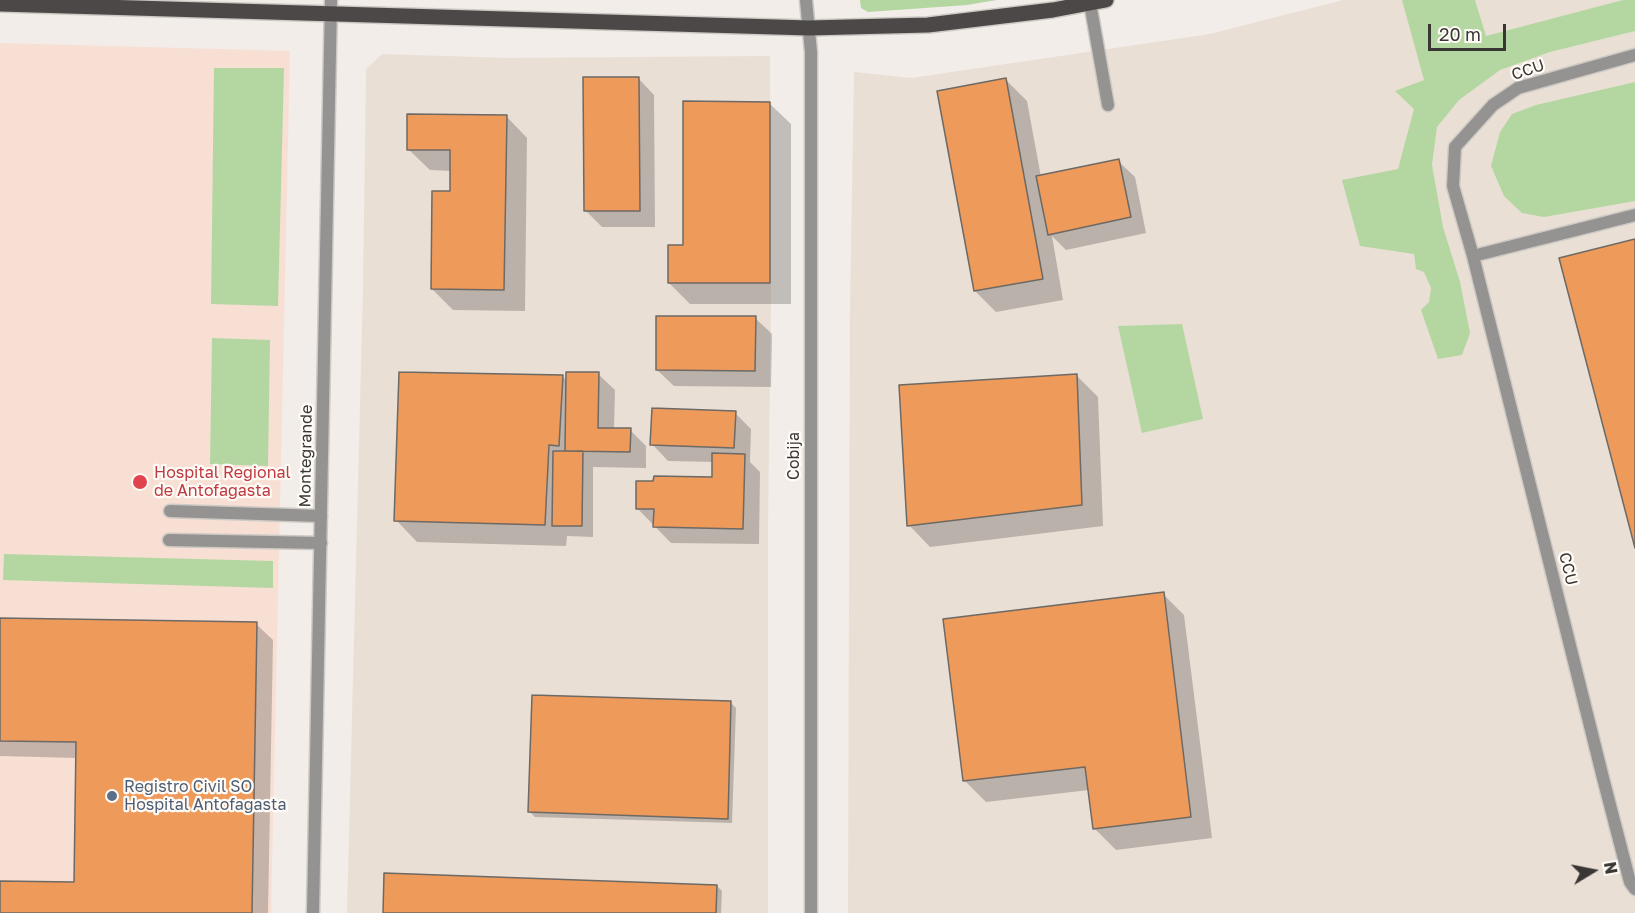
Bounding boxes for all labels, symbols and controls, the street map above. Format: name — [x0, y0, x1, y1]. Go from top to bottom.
scale bar — [1431, 12, 1509, 50]
text: 20 m — [1439, 23, 1481, 45]
street label: CCU — [1509, 55, 1547, 85]
street label: Montegrande — [296, 405, 316, 507]
street label: Cobija — [784, 432, 804, 480]
place label: Hospital Regional de Antofagasta — [154, 463, 291, 501]
marker: Hospital Regional de Antofagasta — [131, 473, 149, 491]
street label: CCU — [1555, 550, 1581, 588]
place label: Registro Civil SO Hospital Antofagasta — [124, 777, 287, 815]
marker: Registro Civil SO Hospital Antofagasta — [105, 789, 119, 803]
north arrow — [1563, 841, 1623, 901]
text: N — [1600, 860, 1622, 876]

